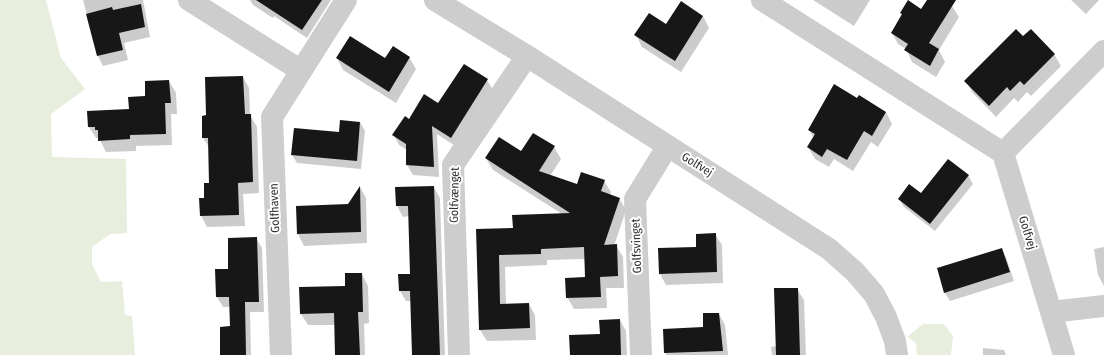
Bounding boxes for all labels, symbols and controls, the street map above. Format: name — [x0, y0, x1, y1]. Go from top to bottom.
street label: Golfvej — [679, 150, 715, 180]
street label: Golfvænget — [447, 167, 463, 223]
street label: Golfhaven — [267, 183, 283, 233]
street label: Golfvej — [1015, 215, 1039, 251]
street label: Golfsvinget — [629, 218, 645, 274]

